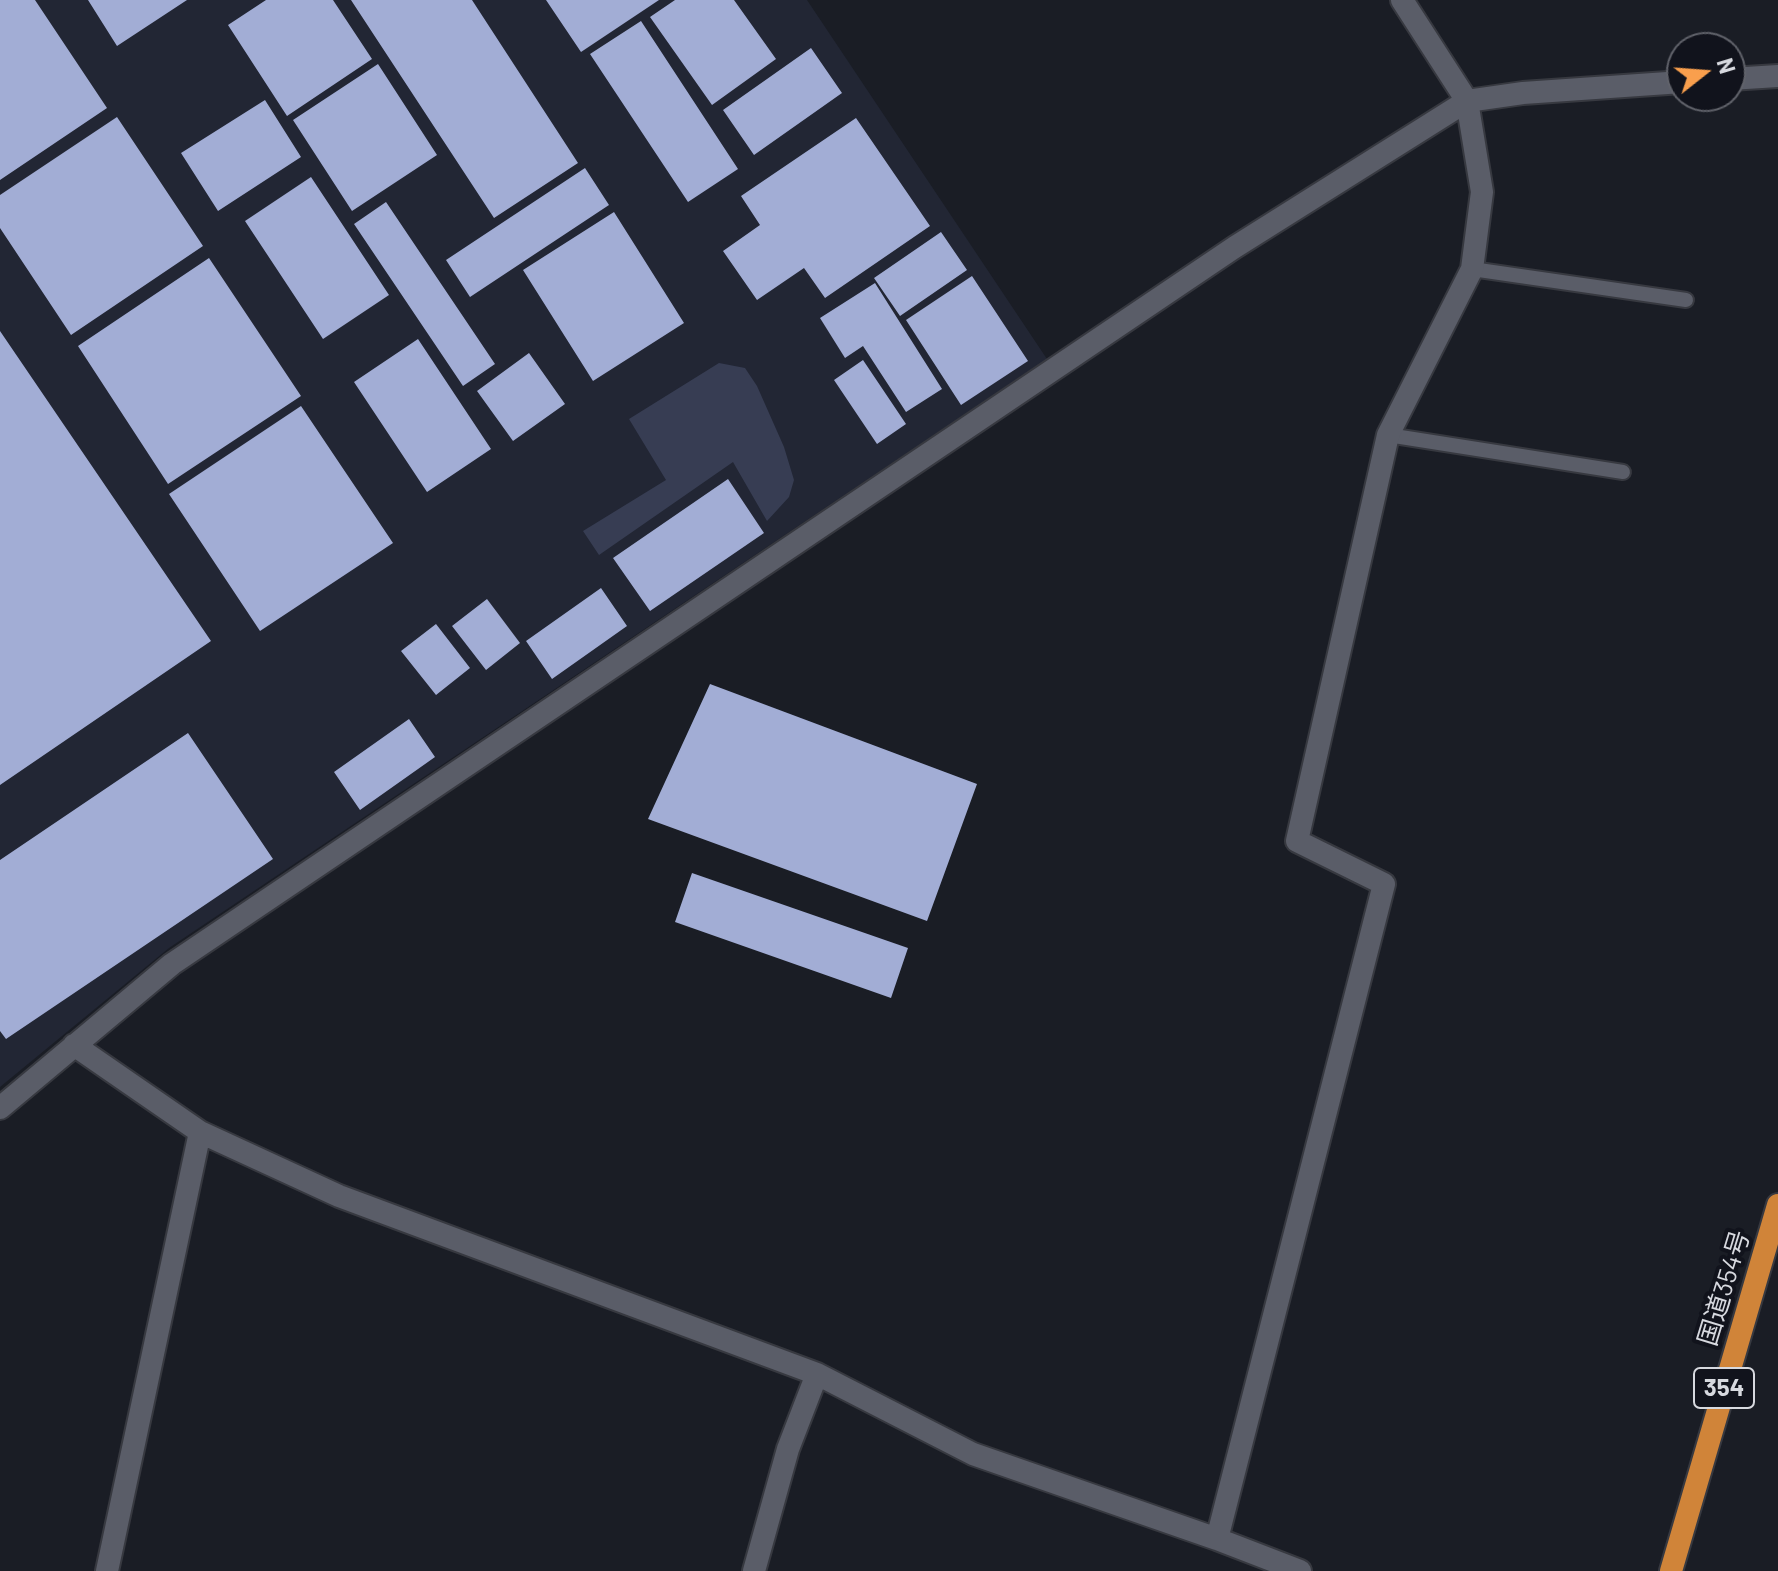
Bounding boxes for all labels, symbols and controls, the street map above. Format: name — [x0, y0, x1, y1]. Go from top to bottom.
north arrow — [1666, 32, 1746, 112]
text: N — [1712, 55, 1742, 76]
street label: 国道354号 — [1692, 1227, 1756, 1349]
road number: 354 — [1694, 1368, 1754, 1408]

